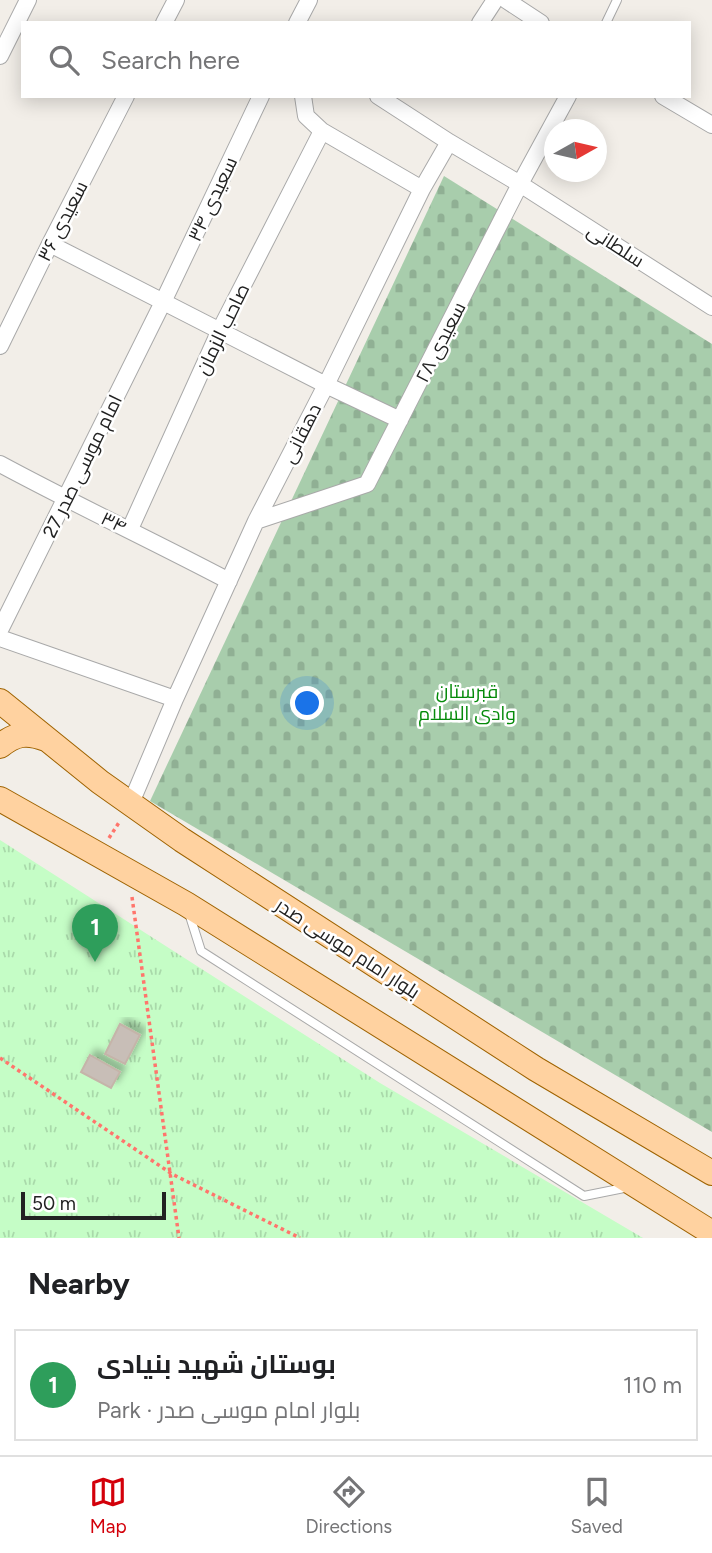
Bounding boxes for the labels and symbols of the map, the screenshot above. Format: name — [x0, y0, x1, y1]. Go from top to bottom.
north arrow — [544, 119, 607, 182]
street label: سعیدی ۳۴ — [183, 153, 242, 245]
street label: سعیدی ۳۶ — [32, 177, 92, 265]
street label: سلطانی — [583, 219, 649, 272]
street label: صاحب الزمان — [191, 280, 254, 379]
street label: سعیدی ۲۸ — [410, 298, 470, 386]
street label: امام موسی صدر 27 — [38, 391, 129, 542]
street label: دهقانی — [277, 400, 326, 467]
street label: ۳۴ — [97, 507, 130, 538]
park label: قبرستان وادی السلام — [418, 680, 516, 727]
your location — [290, 686, 324, 720]
street label: بلوار امام موسی صدر — [269, 893, 424, 1005]
pin: 1 — [72, 904, 118, 962]
scale bar — [21, 1189, 166, 1221]

